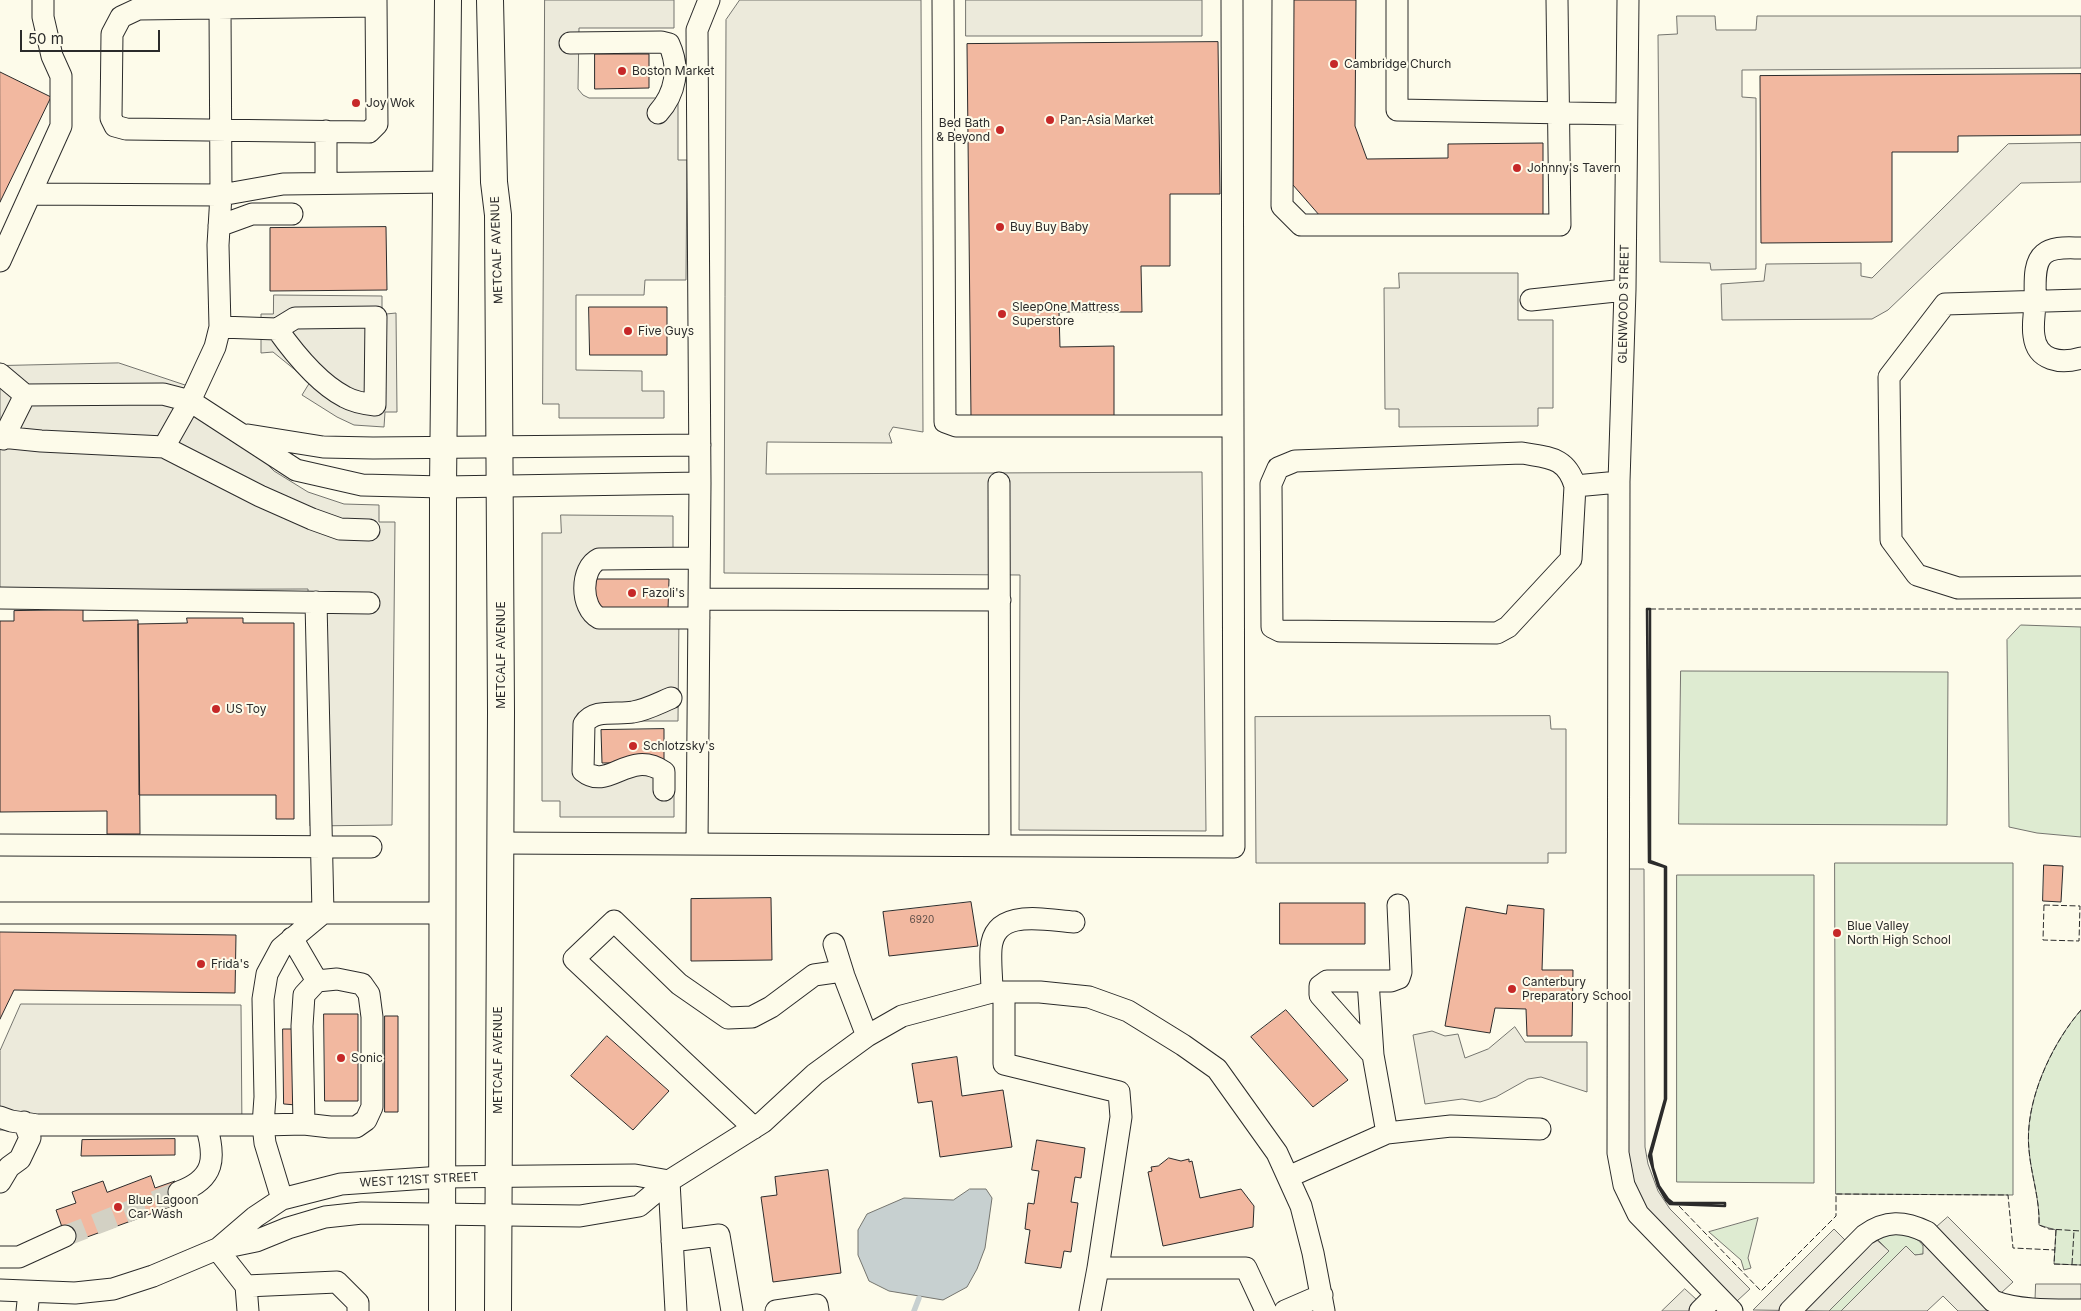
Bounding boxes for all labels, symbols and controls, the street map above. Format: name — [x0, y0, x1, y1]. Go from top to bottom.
scale bar — [22, 20, 162, 52]
text: 50 m — [28, 29, 64, 48]
place label: Cambridge Church — [1344, 57, 1451, 71]
marker: Cambridge Church — [1328, 58, 1340, 70]
place label: Boston Market — [632, 64, 714, 78]
marker: Boston Market — [616, 65, 628, 77]
place label: Joy Wok — [366, 96, 415, 110]
marker: Joy Wok — [350, 97, 362, 109]
place label: Pan-Asia Market — [1060, 113, 1154, 127]
marker: Pan-Asia Market — [1044, 114, 1056, 126]
place label: Bed Bath & Beyond — [936, 116, 990, 144]
marker: Bed Bath & Beyond — [994, 124, 1006, 136]
place label: Johnny's Tavern — [1527, 161, 1621, 175]
marker: Johnny's Tavern — [1511, 162, 1523, 174]
street label: METCALF AVENUE — [488, 196, 506, 304]
place label: Buy Buy Baby — [1010, 220, 1089, 234]
marker: Buy Buy Baby — [994, 221, 1006, 233]
street label: GLENWOOD STREET — [1616, 244, 1632, 364]
place label: SleepOne Mattress Superstore — [1012, 300, 1120, 328]
marker: SleepOne Mattress Superstore — [996, 308, 1008, 320]
place label: Five Guys — [638, 324, 694, 338]
marker: Five Guys — [622, 325, 634, 337]
place label: Fazoli's — [642, 586, 685, 600]
marker: Fazoli's — [626, 587, 638, 599]
street label: METCALF AVENUE — [494, 601, 508, 709]
place label: US Toy — [226, 702, 267, 716]
marker: US Toy — [210, 703, 222, 715]
place label: Schlotzsky's — [643, 739, 715, 753]
marker: Schlotzsky's — [627, 740, 639, 752]
house number: 6920 — [910, 914, 934, 926]
place label: Blue Valley North High School — [1847, 919, 1951, 947]
marker: Blue Valley North High School — [1831, 927, 1843, 939]
place label: Frida's — [211, 957, 249, 971]
marker: Frida's — [195, 958, 207, 970]
place label: Canterbury Preparatory School — [1522, 975, 1631, 1003]
marker: Canterbury Preparatory School — [1506, 983, 1518, 995]
street label: METCALF AVENUE — [491, 1006, 505, 1114]
place label: Sonic — [351, 1051, 383, 1065]
marker: Sonic — [335, 1052, 347, 1064]
street label: WEST 121ST STREET — [359, 1170, 479, 1190]
place label: Blue Lagoon Car Wash — [128, 1193, 199, 1221]
marker: Blue Lagoon Car Wash — [112, 1201, 124, 1213]

